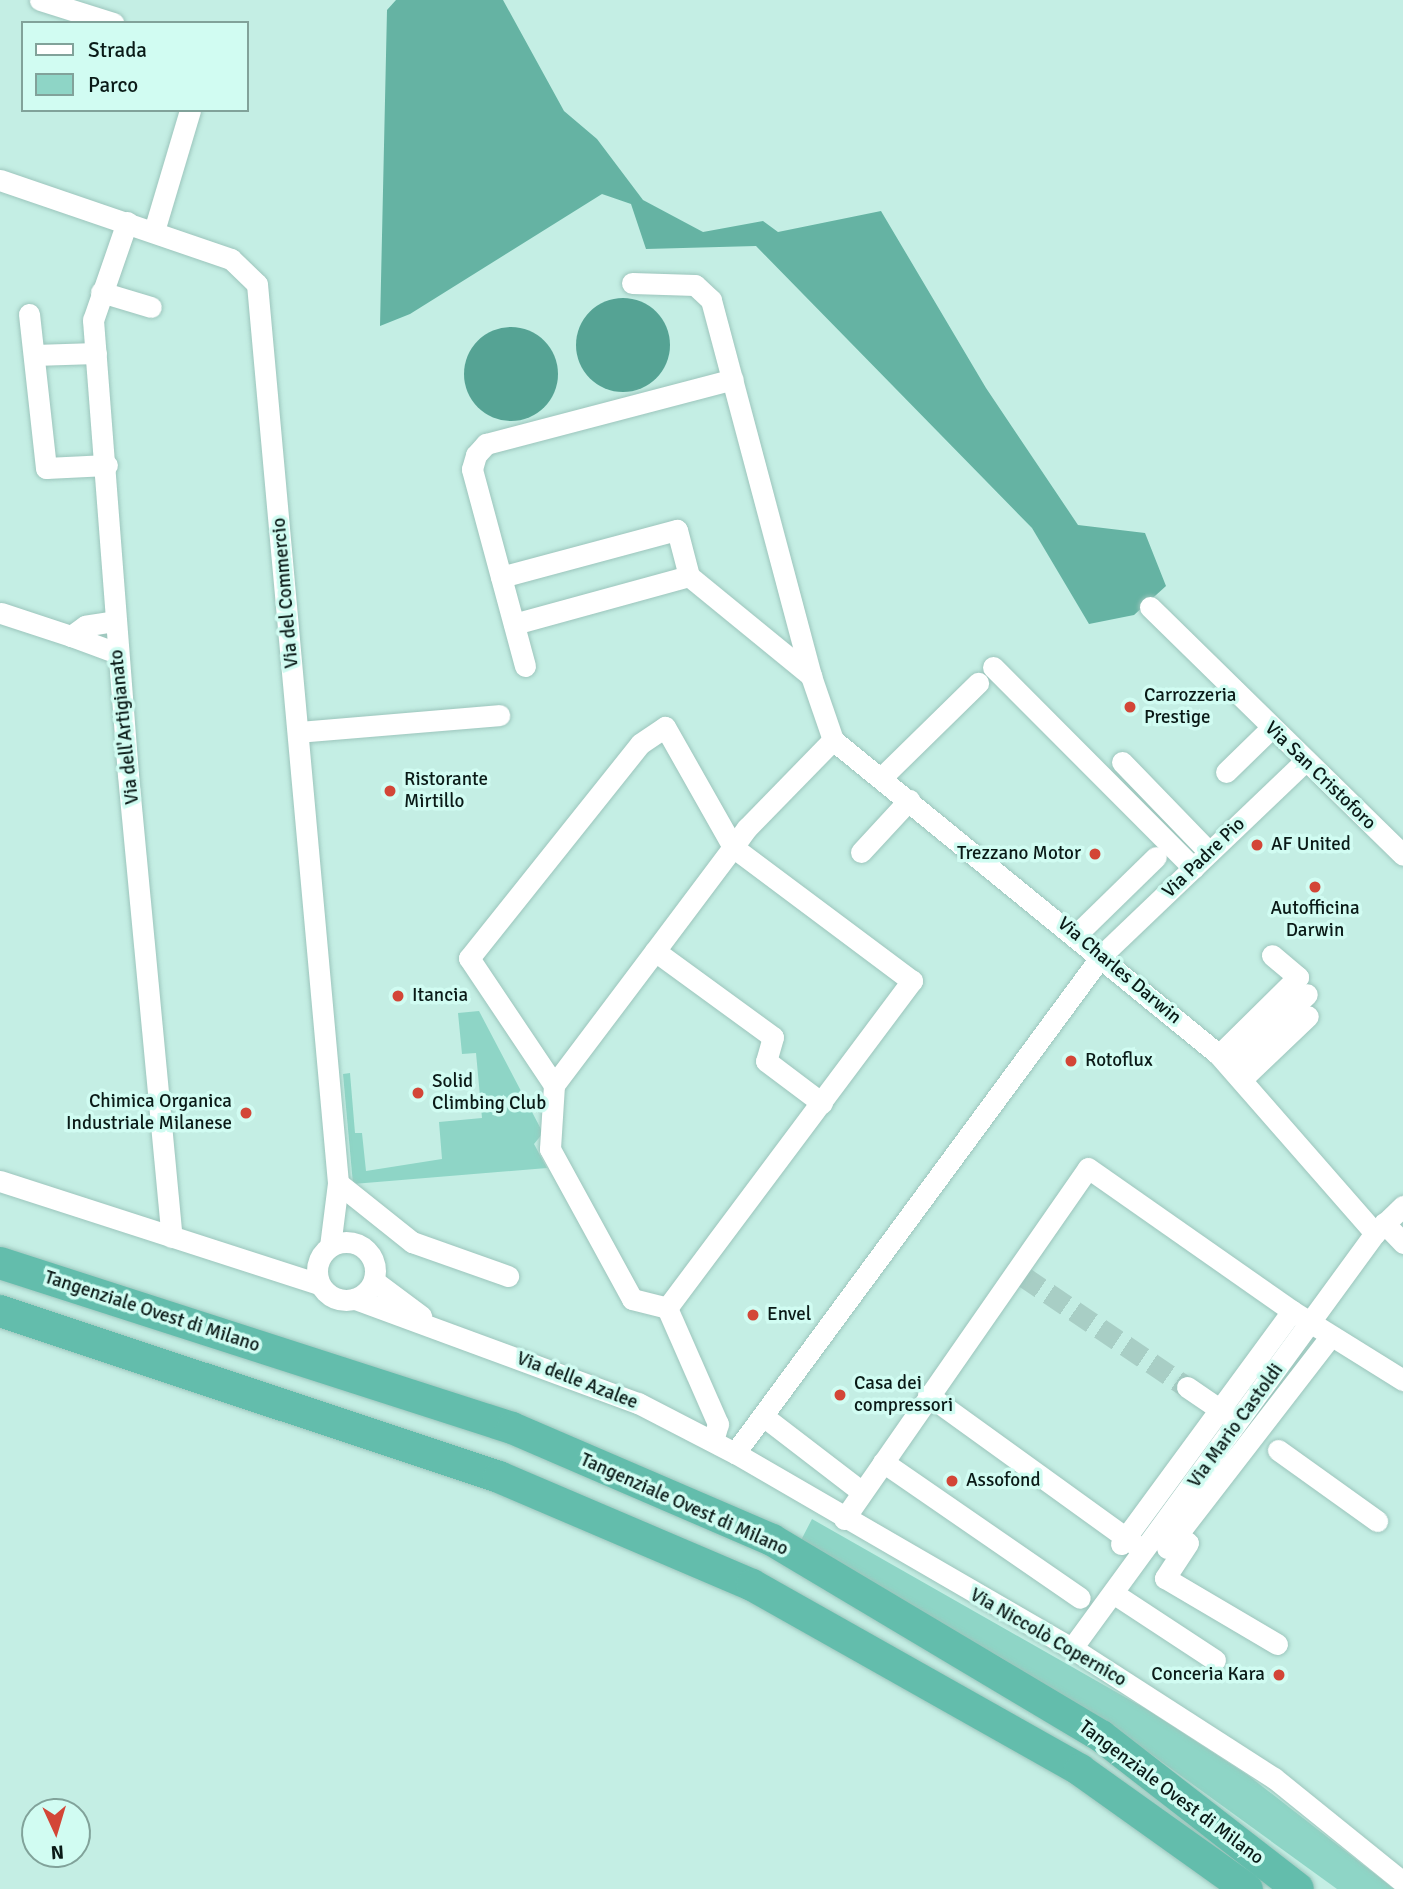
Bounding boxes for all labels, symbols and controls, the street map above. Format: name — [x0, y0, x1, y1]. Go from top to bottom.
legend — [21, 21, 248, 112]
text: Strada — [88, 37, 147, 63]
text: Parco — [88, 72, 138, 98]
street label: Via del Commercio — [268, 517, 304, 669]
street label: Via dell'Artigianato — [106, 648, 144, 806]
place label: Carrozzeria Prestige — [1144, 685, 1236, 729]
marker: Carrozzeria Prestige — [1122, 699, 1138, 715]
street label: Via San Cristoforo — [1260, 717, 1380, 835]
place label: Ristorante Mirtillo — [404, 769, 488, 813]
marker: Ristorante Mirtillo — [382, 783, 398, 799]
street label: Via Padre Pio — [1158, 813, 1250, 903]
place label: AF United — [1271, 834, 1351, 856]
marker: AF United — [1249, 837, 1265, 853]
place label: Trezzano Motor — [957, 843, 1081, 865]
marker: Trezzano Motor — [1087, 846, 1103, 862]
marker: Autofficina Darwin — [1307, 879, 1323, 895]
place label: Autofficina Darwin — [1270, 898, 1360, 942]
street label: Via Charles Darwin — [1053, 913, 1185, 1029]
place label: Itancia — [412, 985, 468, 1007]
marker: Itancia — [390, 988, 406, 1004]
place label: Rotoflux — [1085, 1050, 1153, 1072]
marker: Rotoflux — [1063, 1053, 1079, 1069]
place label: Solid Climbing Club — [432, 1071, 546, 1115]
marker: Solid Climbing Club — [410, 1085, 426, 1101]
place label: Chimica Organica Industriale Milanese — [66, 1091, 232, 1135]
marker: Chimica Organica Industriale Milanese — [238, 1105, 254, 1121]
street label: Tangenziale Ovest di Milano — [41, 1266, 263, 1358]
place label: Envel — [767, 1304, 811, 1326]
marker: Envel — [745, 1307, 761, 1323]
street label: Via delle Azalee — [513, 1347, 641, 1415]
street label: Via Mario Castoldi — [1183, 1360, 1289, 1492]
place label: Casa dei compressori — [854, 1373, 953, 1417]
marker: Casa dei compressori — [832, 1387, 848, 1403]
street label: Tangenziale Ovest di Milano — [577, 1449, 791, 1561]
place label: Assofond — [966, 1470, 1041, 1492]
marker: Assofond — [944, 1473, 960, 1489]
street label: Via Niccolò Copernico — [966, 1584, 1130, 1692]
place label: Conceria Kara — [1151, 1664, 1265, 1686]
marker: Conceria Kara — [1271, 1667, 1287, 1683]
street label: Tangenziale Ovest di Milano — [1074, 1716, 1268, 1870]
north arrow — [21, 1798, 91, 1868]
text: N — [50, 1840, 65, 1864]

